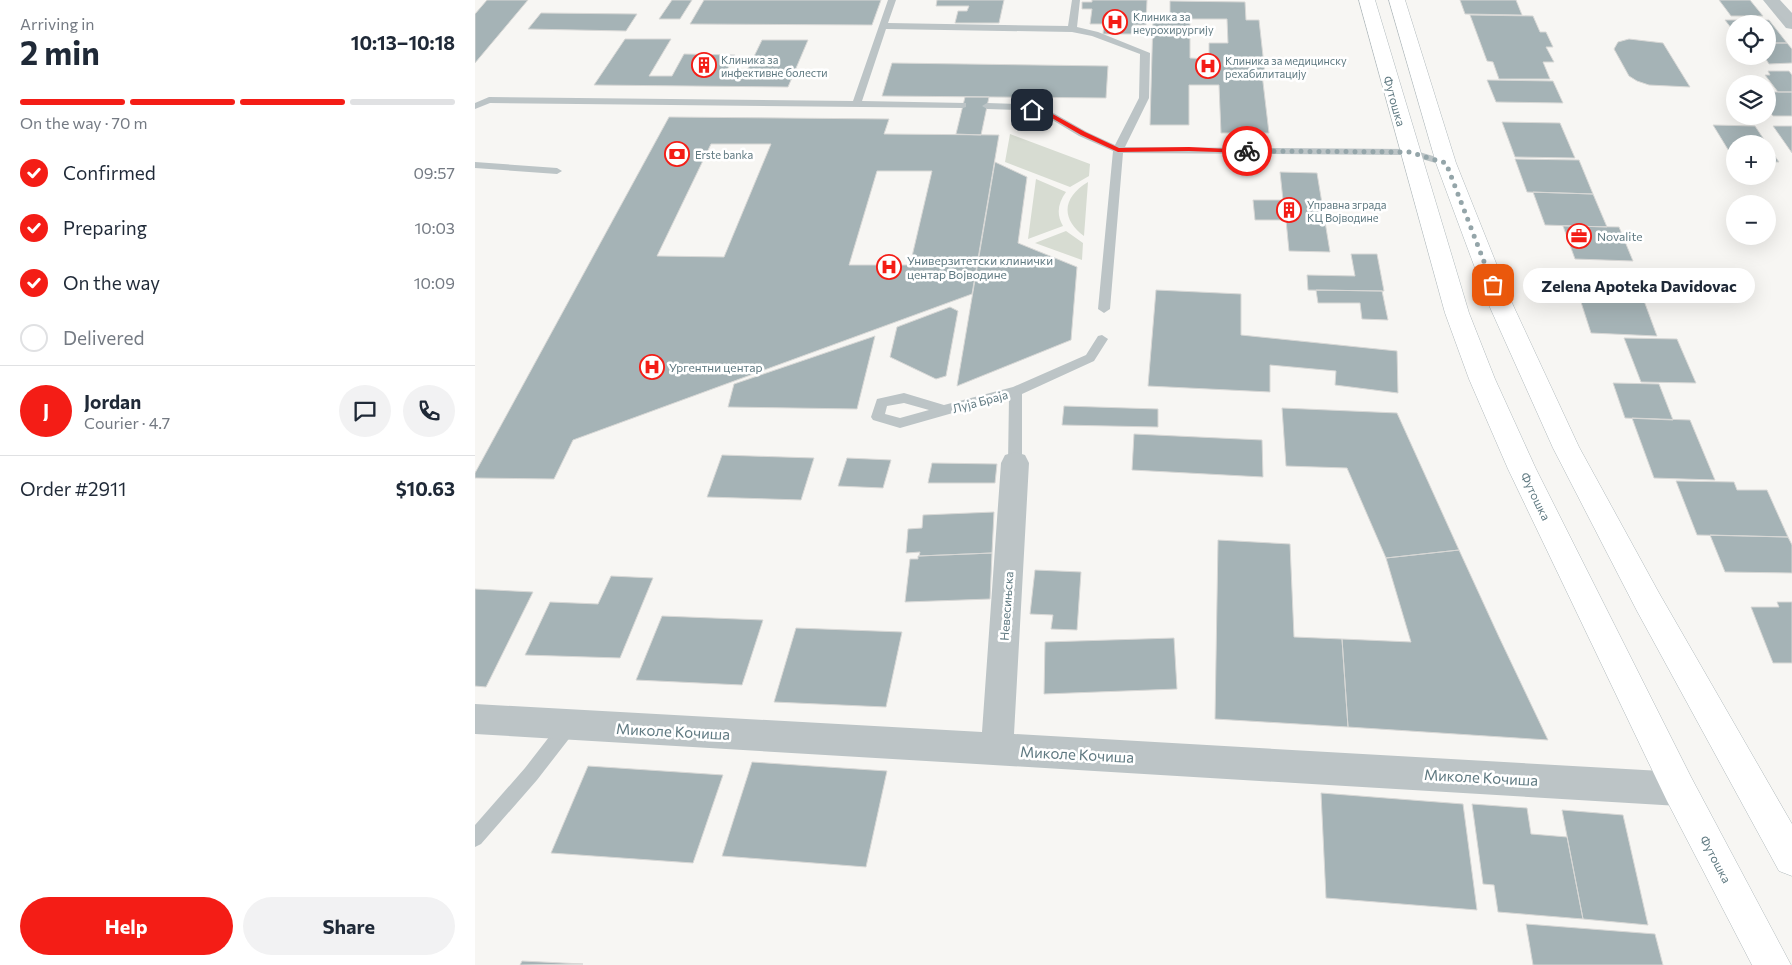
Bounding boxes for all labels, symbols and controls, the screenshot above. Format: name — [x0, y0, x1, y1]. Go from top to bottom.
hospital icon: Клиника за неурохирургију — [1102, 9, 1128, 35]
place label: Клиника за неурохирургију — [1133, 10, 1214, 36]
text: Arriving in — [20, 14, 94, 33]
map controls — [1726, 15, 1776, 245]
button: locate — [1726, 15, 1776, 65]
text: 10:13–10:18 — [351, 31, 455, 54]
text: 2 min — [20, 32, 100, 72]
building icon: Клиника за инфективне болести — [691, 52, 717, 78]
place label: Клиника за инфективне болести — [721, 53, 828, 79]
hospital icon: Клиника за медицинску рехабилитацију — [1195, 53, 1221, 79]
place label: Клиника за медицинску рехабилитацију — [1225, 54, 1347, 80]
street label: Футошка — [1381, 74, 1409, 128]
button: layers — [1726, 75, 1776, 125]
pin — [1011, 89, 1053, 131]
icon: home — [1018, 96, 1046, 124]
text: On the way · 70 m — [20, 113, 147, 132]
courier — [1222, 126, 1272, 176]
button: + — [1726, 135, 1776, 185]
icon: bike — [1233, 137, 1261, 165]
bank icon: Erste banka — [664, 141, 690, 167]
place label: Erste banka — [695, 148, 753, 161]
icon: check — [20, 159, 48, 187]
text: Confirmed — [63, 161, 156, 184]
text: 09:57 — [413, 163, 455, 182]
button: − — [1726, 195, 1776, 245]
building icon: Управна зграда КЦ Војводине — [1276, 197, 1302, 223]
place label: Управна зграда КЦ Војводине — [1307, 198, 1386, 224]
icon: check — [20, 214, 48, 242]
text: Preparing — [63, 216, 147, 239]
text: 10:03 — [414, 218, 455, 237]
office icon: Novalite — [1566, 223, 1592, 249]
place label: Novalite — [1597, 229, 1643, 243]
place label: Универзитетски клинички центар Војводине — [907, 253, 1053, 281]
hospital icon: Универзитетски клинички центар Војводине — [876, 254, 902, 280]
pin — [1472, 264, 1514, 306]
callout: Zelena Apoteka Davidovac — [1523, 268, 1755, 302]
icon: check — [20, 269, 48, 297]
text: On the way — [63, 271, 160, 294]
icon: bag — [1479, 271, 1507, 299]
text: 10:09 — [414, 273, 455, 292]
text: Zelena Apoteka Davidovac — [1541, 276, 1737, 295]
text: Delivered — [63, 326, 144, 349]
hospital icon: Ургентни центар — [639, 354, 665, 380]
place label: Ургентни центар — [669, 360, 762, 374]
button: chat — [339, 385, 391, 437]
button: phone — [403, 385, 455, 437]
street label: Луја Браја — [951, 387, 1009, 415]
text: Jordan — [84, 390, 141, 413]
text: J — [43, 399, 49, 422]
text: Courier · 4.7 — [84, 413, 170, 432]
street label: Футошка — [1518, 470, 1554, 522]
text: Order #2911 — [20, 477, 126, 500]
text: $10.63 — [396, 477, 455, 500]
street label: Невесињска — [997, 571, 1015, 641]
street label: Миколе Кочиша — [615, 719, 731, 743]
street label: Миколе Кочиша — [1019, 742, 1135, 766]
street label: Миколе Кочиша — [1423, 765, 1539, 789]
street label: Футошка — [1698, 833, 1734, 885]
button: Help — [20, 897, 233, 955]
button: Share — [243, 897, 455, 955]

